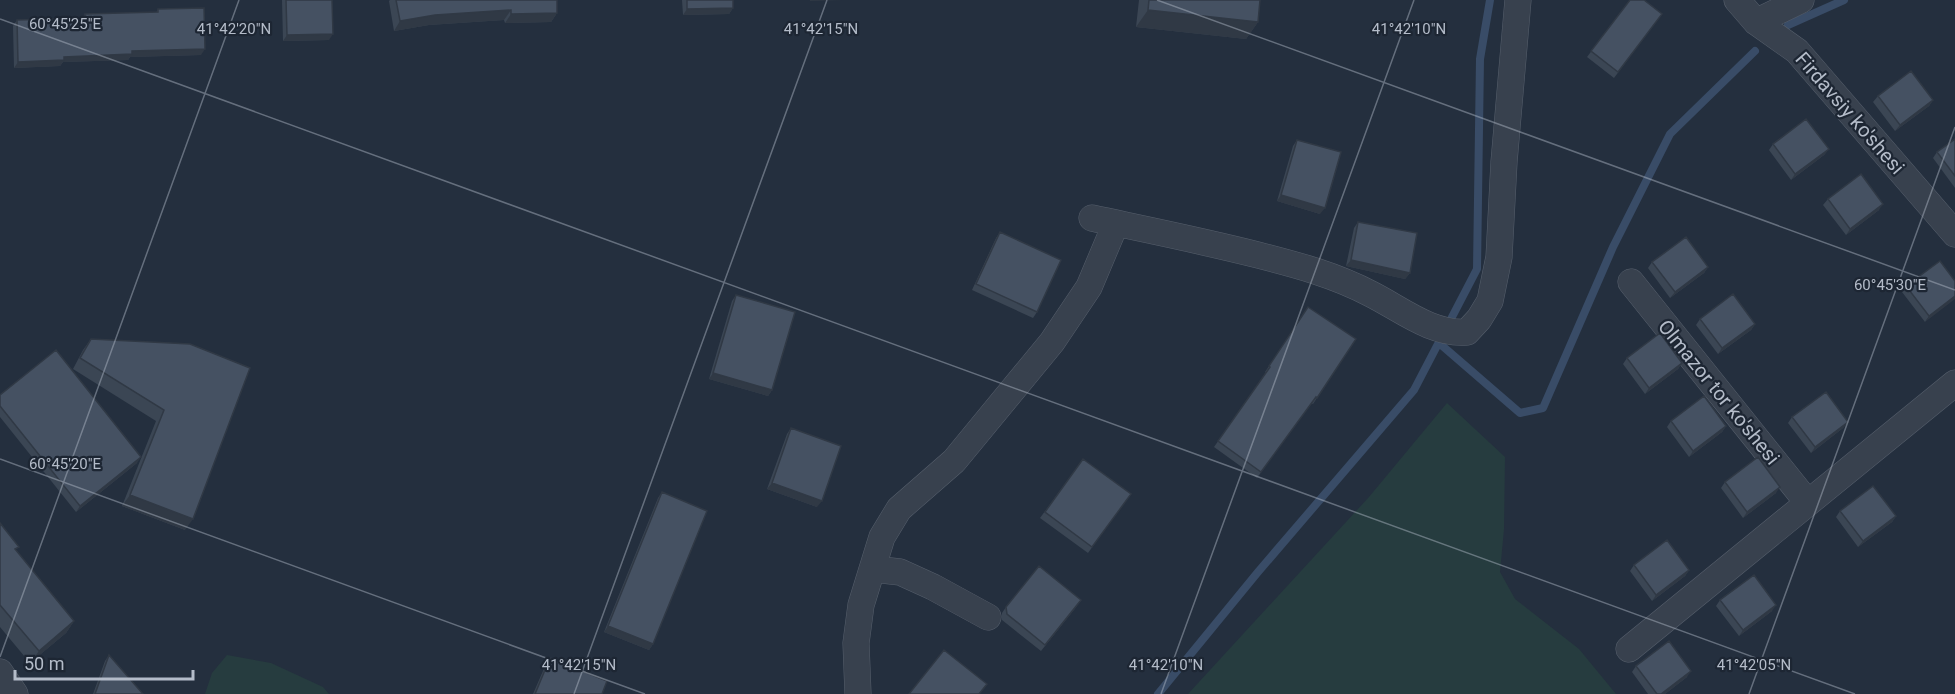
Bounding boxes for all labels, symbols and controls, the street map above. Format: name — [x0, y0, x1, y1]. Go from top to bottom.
text: 60°45'25"E — [29, 15, 102, 33]
text: 41°42'20"N — [197, 20, 271, 38]
text: 41°42'15"N — [784, 20, 858, 38]
text: 41°42'10"N — [1372, 20, 1446, 38]
street label: Firdavsiy ko'shesi — [1790, 47, 1910, 179]
text: 60°45'30"E — [1854, 276, 1927, 294]
street label: Olmazor tor ko'shesi — [1653, 315, 1785, 469]
text: 60°45'20"E — [29, 455, 102, 473]
scale bar — [15, 643, 194, 681]
text: 50 m — [24, 653, 64, 674]
text: 41°42'15"N — [542, 656, 616, 674]
text: 41°42'10"N — [1129, 656, 1203, 674]
text: 41°42'05"N — [1717, 656, 1791, 674]

